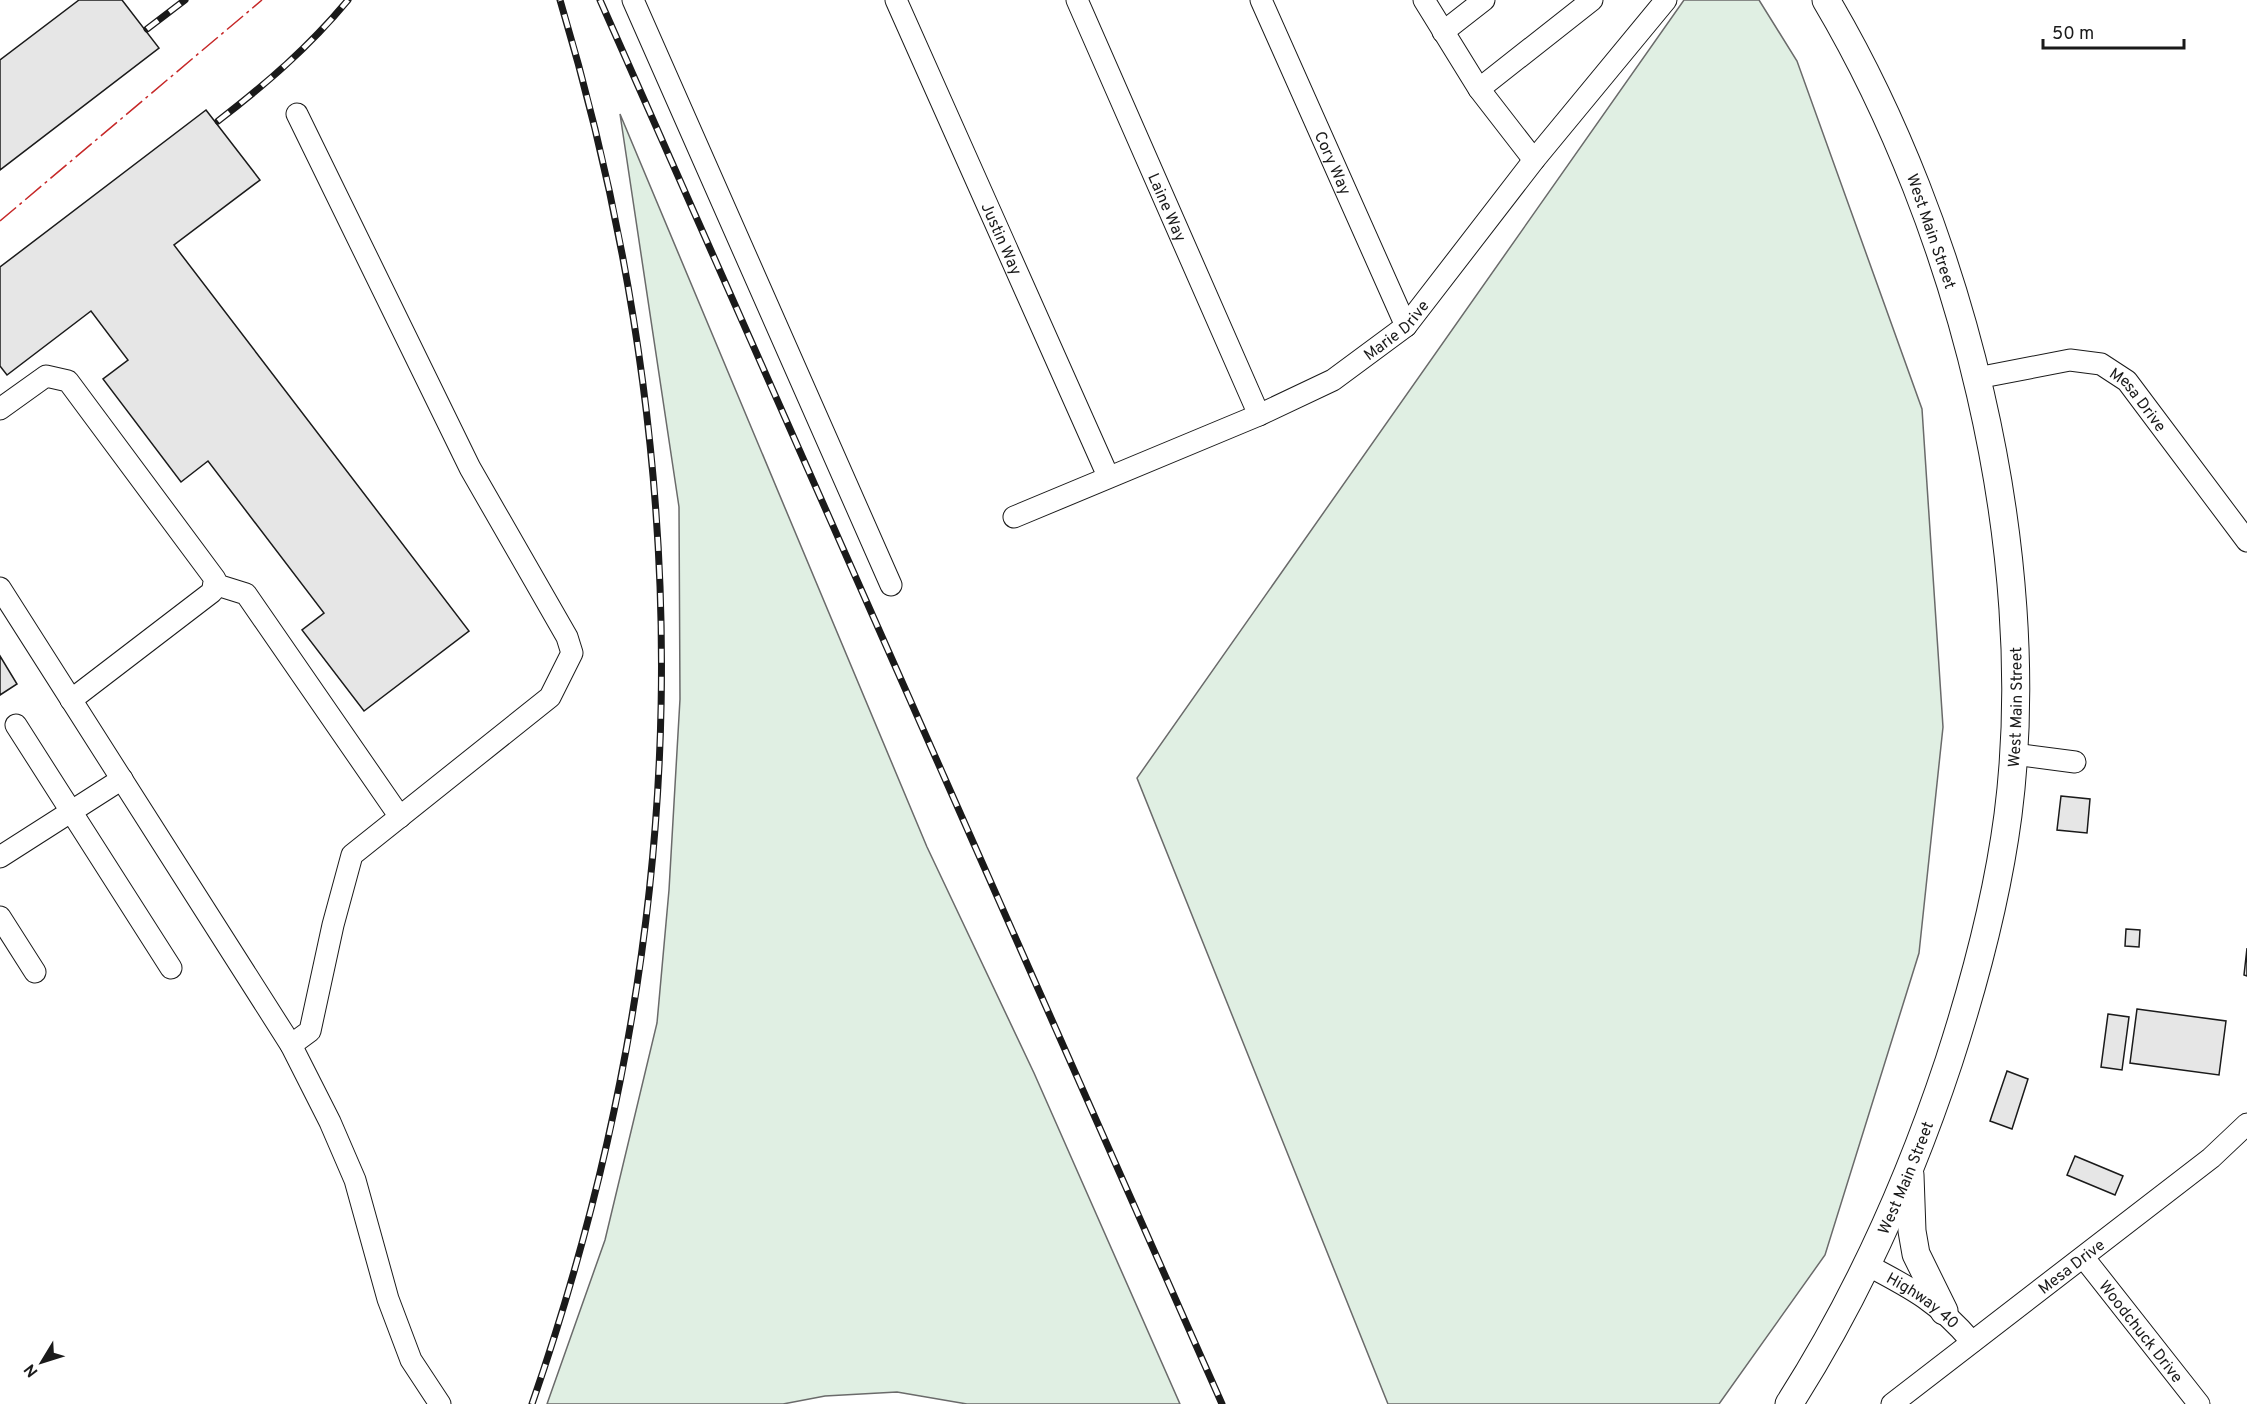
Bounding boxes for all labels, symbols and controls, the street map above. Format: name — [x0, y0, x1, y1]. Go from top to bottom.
scale bar — [2043, 12, 2184, 50]
text: 50 m — [2052, 23, 2094, 46]
street label: Cory Way — [1309, 129, 1354, 198]
street label: Laine Way — [1142, 170, 1190, 245]
street label: West Main Street — [1901, 171, 1959, 292]
street label: Justin Way — [975, 200, 1025, 279]
street label: Marie Drive — [1360, 297, 1434, 366]
street label: Mesa Drive — [2105, 364, 2170, 437]
street label: West Main Street — [2005, 646, 2028, 768]
street label: West Main Street — [1875, 1119, 1939, 1238]
street label: Mesa Drive — [2035, 1236, 2110, 1300]
street label: Highway 40 — [1882, 1269, 1962, 1334]
street label: Woodchuck Drive — [2094, 1277, 2186, 1387]
north arrow — [12, 1332, 72, 1392]
text: N — [20, 1359, 43, 1381]

